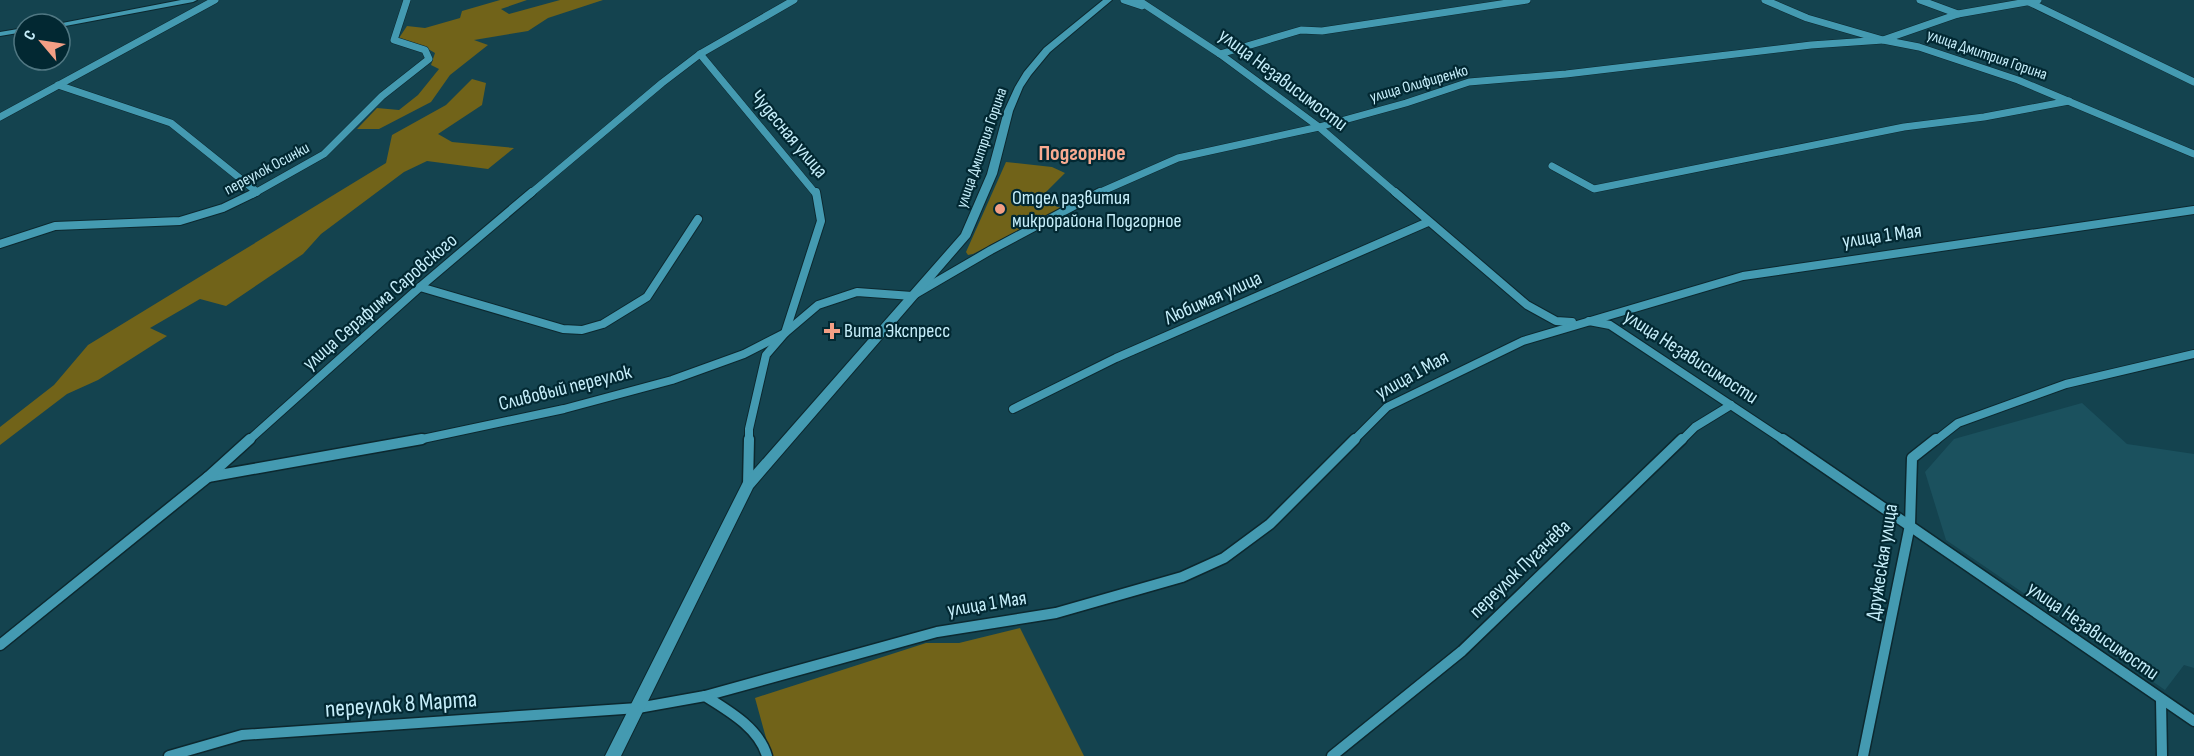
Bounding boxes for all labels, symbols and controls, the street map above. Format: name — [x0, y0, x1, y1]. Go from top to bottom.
north arrow — [12, 12, 72, 72]
street label: улица Независимости — [1214, 24, 1352, 136]
street label: улица Дмитрия Горина — [1924, 26, 2050, 84]
text: С — [20, 27, 40, 44]
street label: улица Олифиренко — [1368, 61, 1470, 107]
street label: Чудесная улица — [745, 85, 833, 183]
street label: улица Дмитрия Горина — [953, 85, 1011, 211]
street label: переулок Осинки — [221, 139, 313, 199]
district label: Подгорное — [1038, 140, 1126, 167]
place label: Отдел развития микрорайона Подгорное — [1012, 186, 1182, 233]
marker: Отдел развития микрорайона Подгорное — [993, 202, 1007, 216]
street label: улица 1 Мая — [1841, 219, 1923, 253]
street label: улица Серафима Саровского — [298, 228, 462, 376]
street label: Любимая улица — [1160, 266, 1265, 331]
street label: улица Независимости — [1619, 305, 1763, 409]
place label: Вита Экспресс — [844, 319, 950, 343]
marker: Вита Экспресс — [825, 324, 839, 338]
street label: улица 1 Мая — [1371, 345, 1453, 405]
street label: Сливовый переулок — [496, 360, 634, 416]
street label: Дружеская улица — [1861, 502, 1903, 622]
street label: переулок Пугачёва — [1464, 515, 1576, 623]
street label: улица Независимости — [2022, 577, 2164, 685]
street label: улица 1 Мая — [946, 586, 1028, 622]
street label: переулок 8 Марта — [324, 684, 478, 724]

